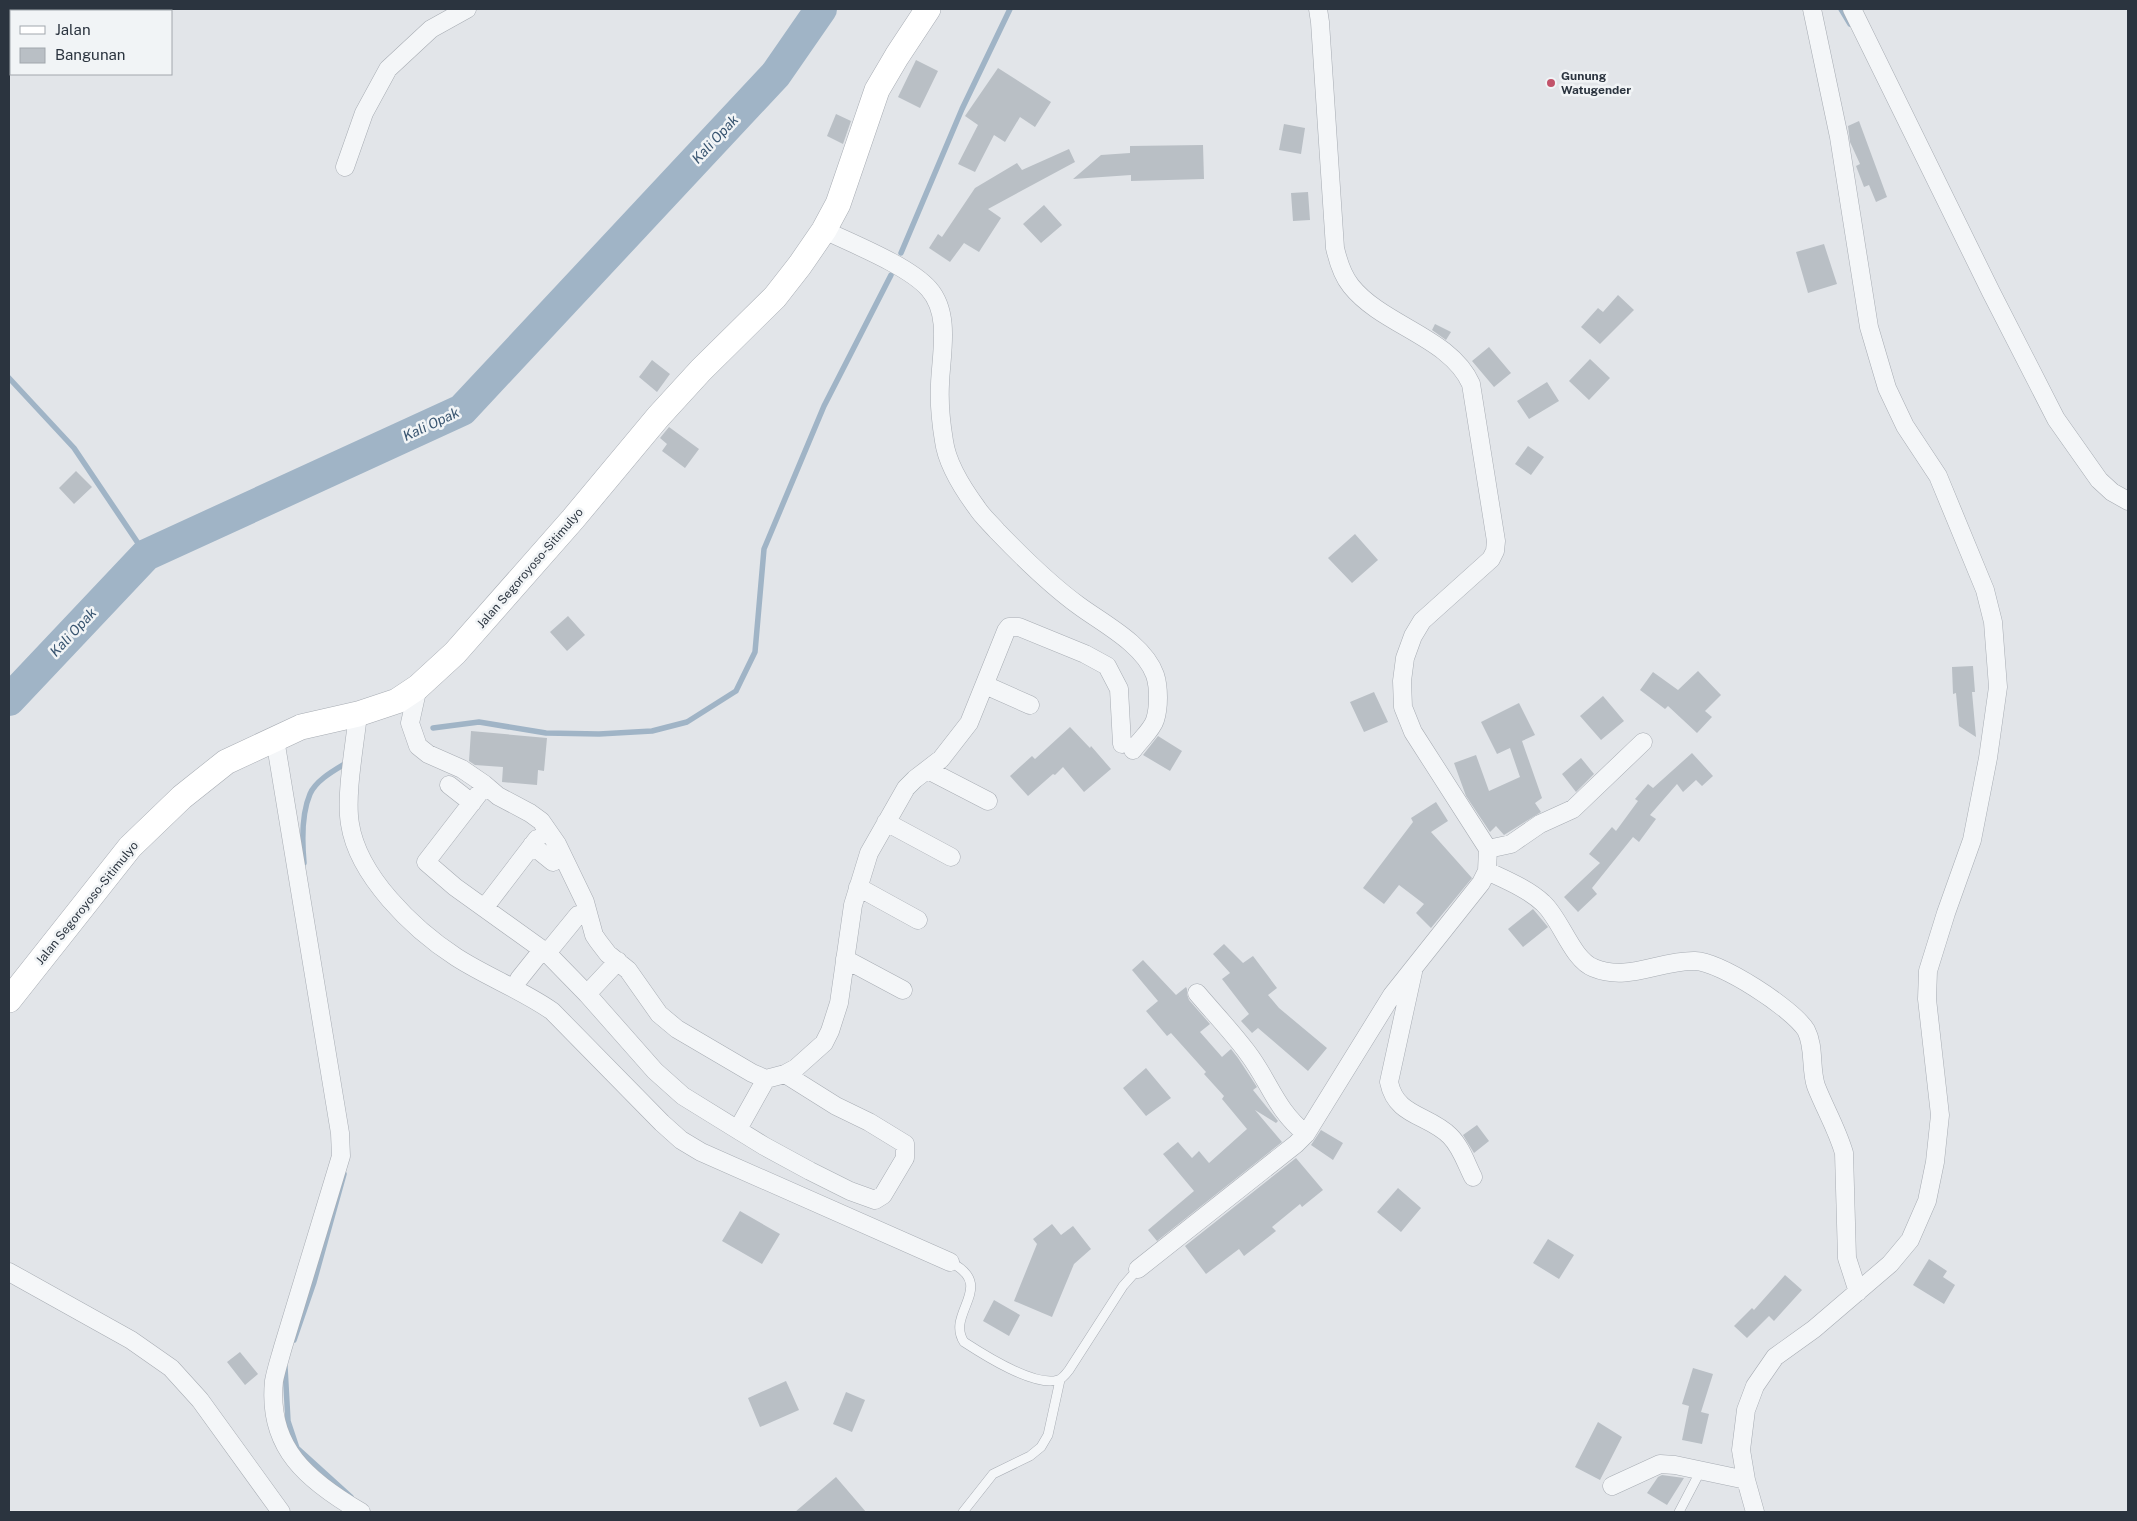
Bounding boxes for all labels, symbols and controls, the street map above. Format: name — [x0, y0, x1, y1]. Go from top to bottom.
legend — [10, 10, 172, 75]
text: Jalan — [55, 21, 91, 38]
text: Bangunan — [55, 46, 126, 63]
place label: Gunung Watugender — [1561, 69, 1631, 97]
marker: Gunung Watugender — [1545, 77, 1557, 89]
water label: Kali Opak — [689, 111, 742, 166]
water label: Kali Opak — [400, 404, 462, 444]
street label: Jalan Segoroyoso-Sitimulyo — [474, 505, 586, 631]
water label: Kali Opak — [47, 604, 100, 659]
street label: Jalan Segoroyoso-Sitimulyo — [33, 838, 141, 967]

